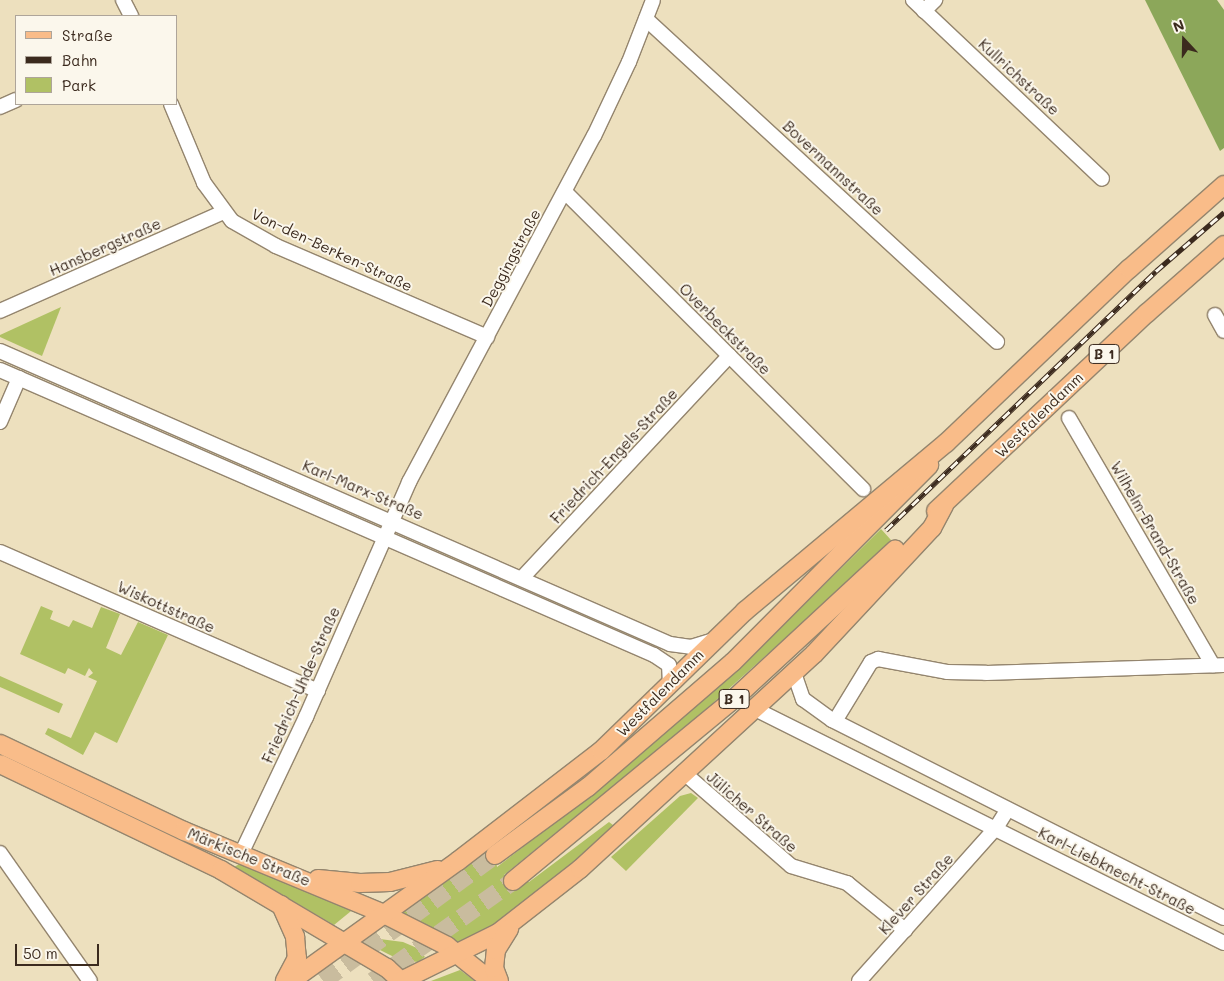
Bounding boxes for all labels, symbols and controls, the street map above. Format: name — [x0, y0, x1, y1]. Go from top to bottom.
legend — [15, 15, 178, 105]
north arrow — [1159, 15, 1209, 65]
text: N — [1170, 15, 1187, 36]
text: Straße — [62, 25, 113, 45]
street label: Kullrichstraße — [975, 35, 1063, 119]
text: Bahn — [62, 50, 97, 70]
text: Park — [62, 75, 96, 95]
street label: Bovermannstraße — [779, 117, 887, 219]
street label: Von-den-Berken-Straße — [249, 205, 415, 295]
street label: Deggingstraße — [478, 206, 544, 310]
street label: Hansbergstraße — [46, 214, 164, 280]
street label: Overbeckstraße — [676, 280, 774, 378]
road number: B 1 — [1088, 342, 1120, 366]
street label: Westfalendamm — [991, 368, 1087, 462]
street label: Friedrich-Engels-Straße — [547, 385, 681, 527]
street label: Karl-Marx-Straße — [300, 456, 426, 524]
street label: Wilhelm-Brand-Straße — [1107, 458, 1203, 608]
street label: Wiskottstraße — [115, 577, 217, 637]
street label: Friedrich-Uhde-Straße — [258, 604, 344, 766]
street label: Westfalendamm — [613, 646, 707, 740]
road number: B 1 — [718, 688, 750, 711]
street label: Jülicher Straße — [703, 768, 801, 856]
street label: Märkische Straße — [185, 824, 313, 890]
street label: Karl-Liebknecht-Straße — [1035, 824, 1199, 918]
street label: Klever Straße — [875, 850, 957, 938]
scale bar — [18, 934, 101, 966]
text: 50 m — [23, 943, 58, 963]

